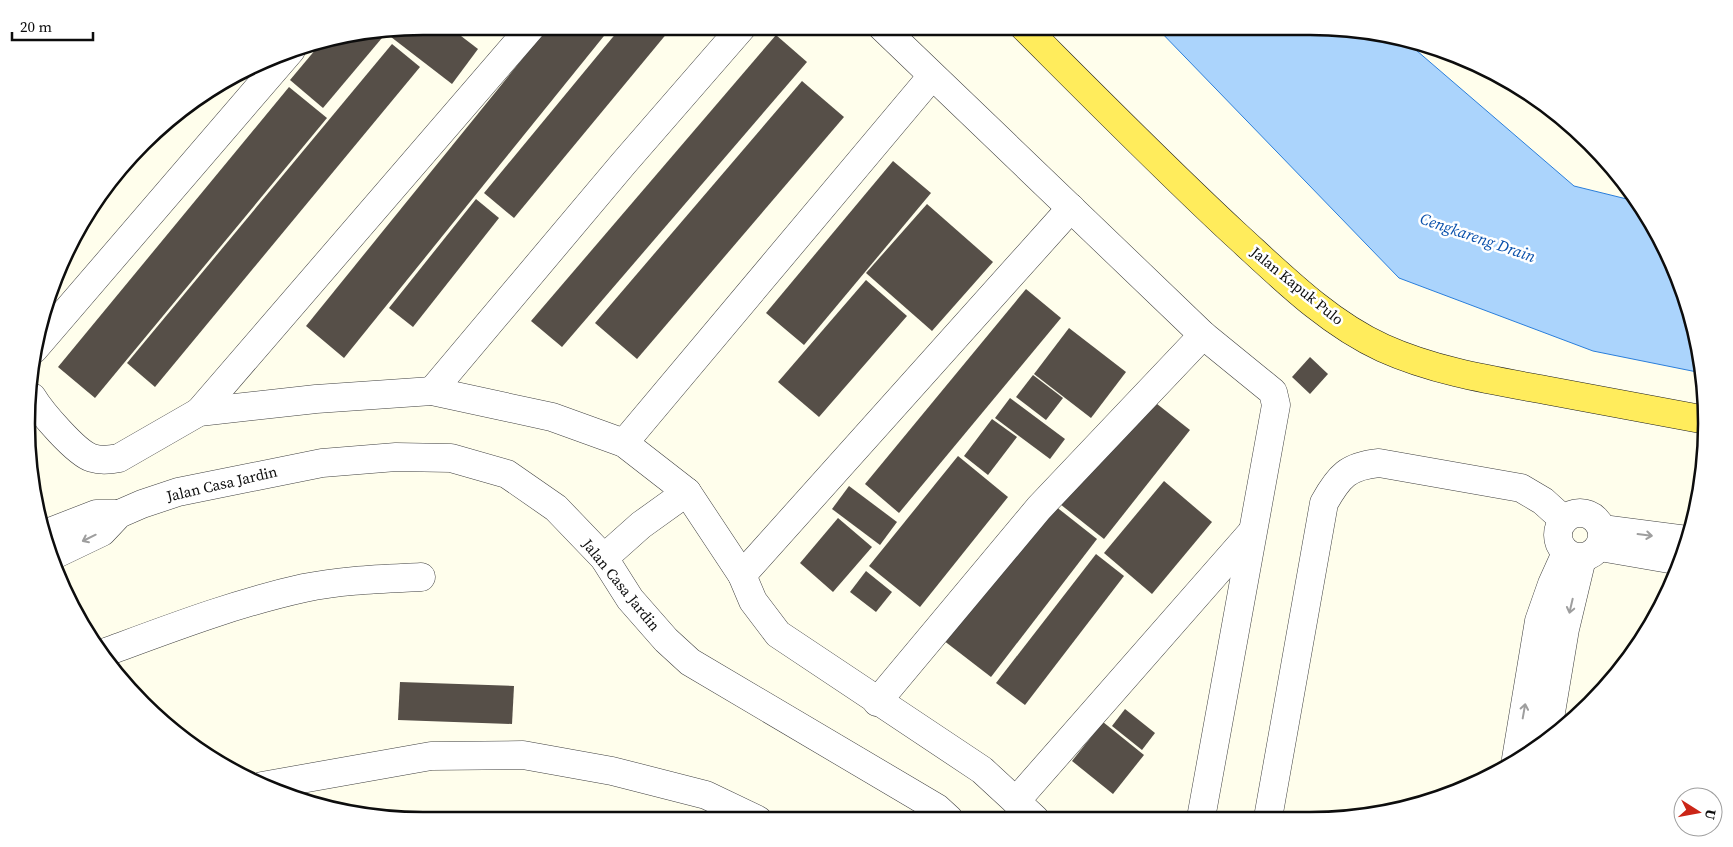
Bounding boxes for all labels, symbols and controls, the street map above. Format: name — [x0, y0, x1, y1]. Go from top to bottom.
scale bar — [12, 10, 94, 42]
text: 20 m — [20, 16, 52, 37]
water label: Cengkareng Drain — [1417, 207, 1539, 267]
street label: Jalan Kapuk Pulo — [1246, 241, 1348, 330]
street label: Jalan Casa Jardin — [163, 461, 279, 507]
one-way arrow — [1636, 530, 1652, 540]
street label: Jalan Casa Jardin — [577, 533, 665, 635]
one-way arrow — [82, 534, 97, 543]
one-way arrow — [1566, 597, 1575, 613]
one-way arrow — [1520, 703, 1530, 719]
north arrow — [1673, 787, 1723, 837]
text: U — [1700, 808, 1722, 821]

